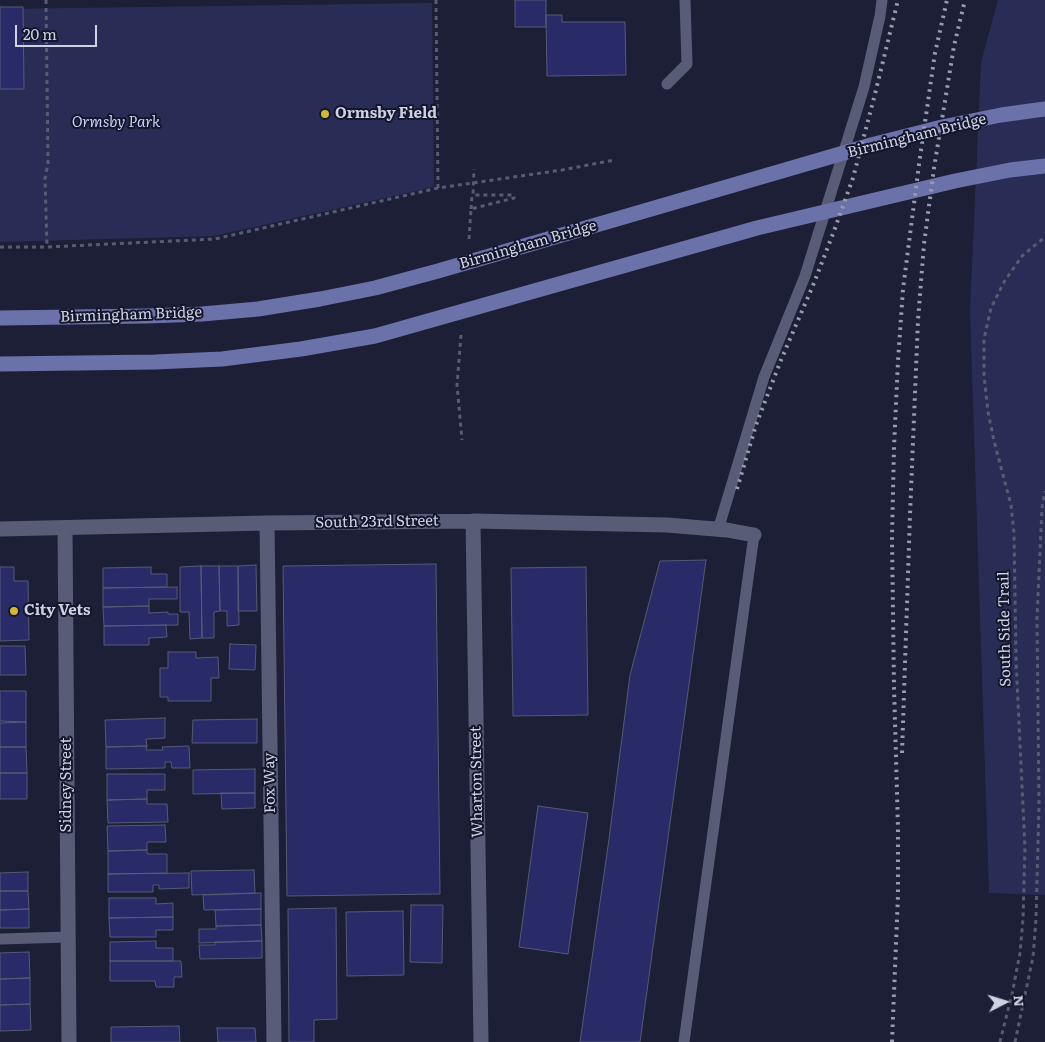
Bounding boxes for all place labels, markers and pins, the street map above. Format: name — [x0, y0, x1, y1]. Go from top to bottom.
place label: Ormsby Field — [335, 105, 437, 123]
marker: Ormsby Field — [319, 108, 331, 120]
place label: City Vets — [24, 602, 90, 620]
marker: City Vets — [8, 605, 20, 617]

